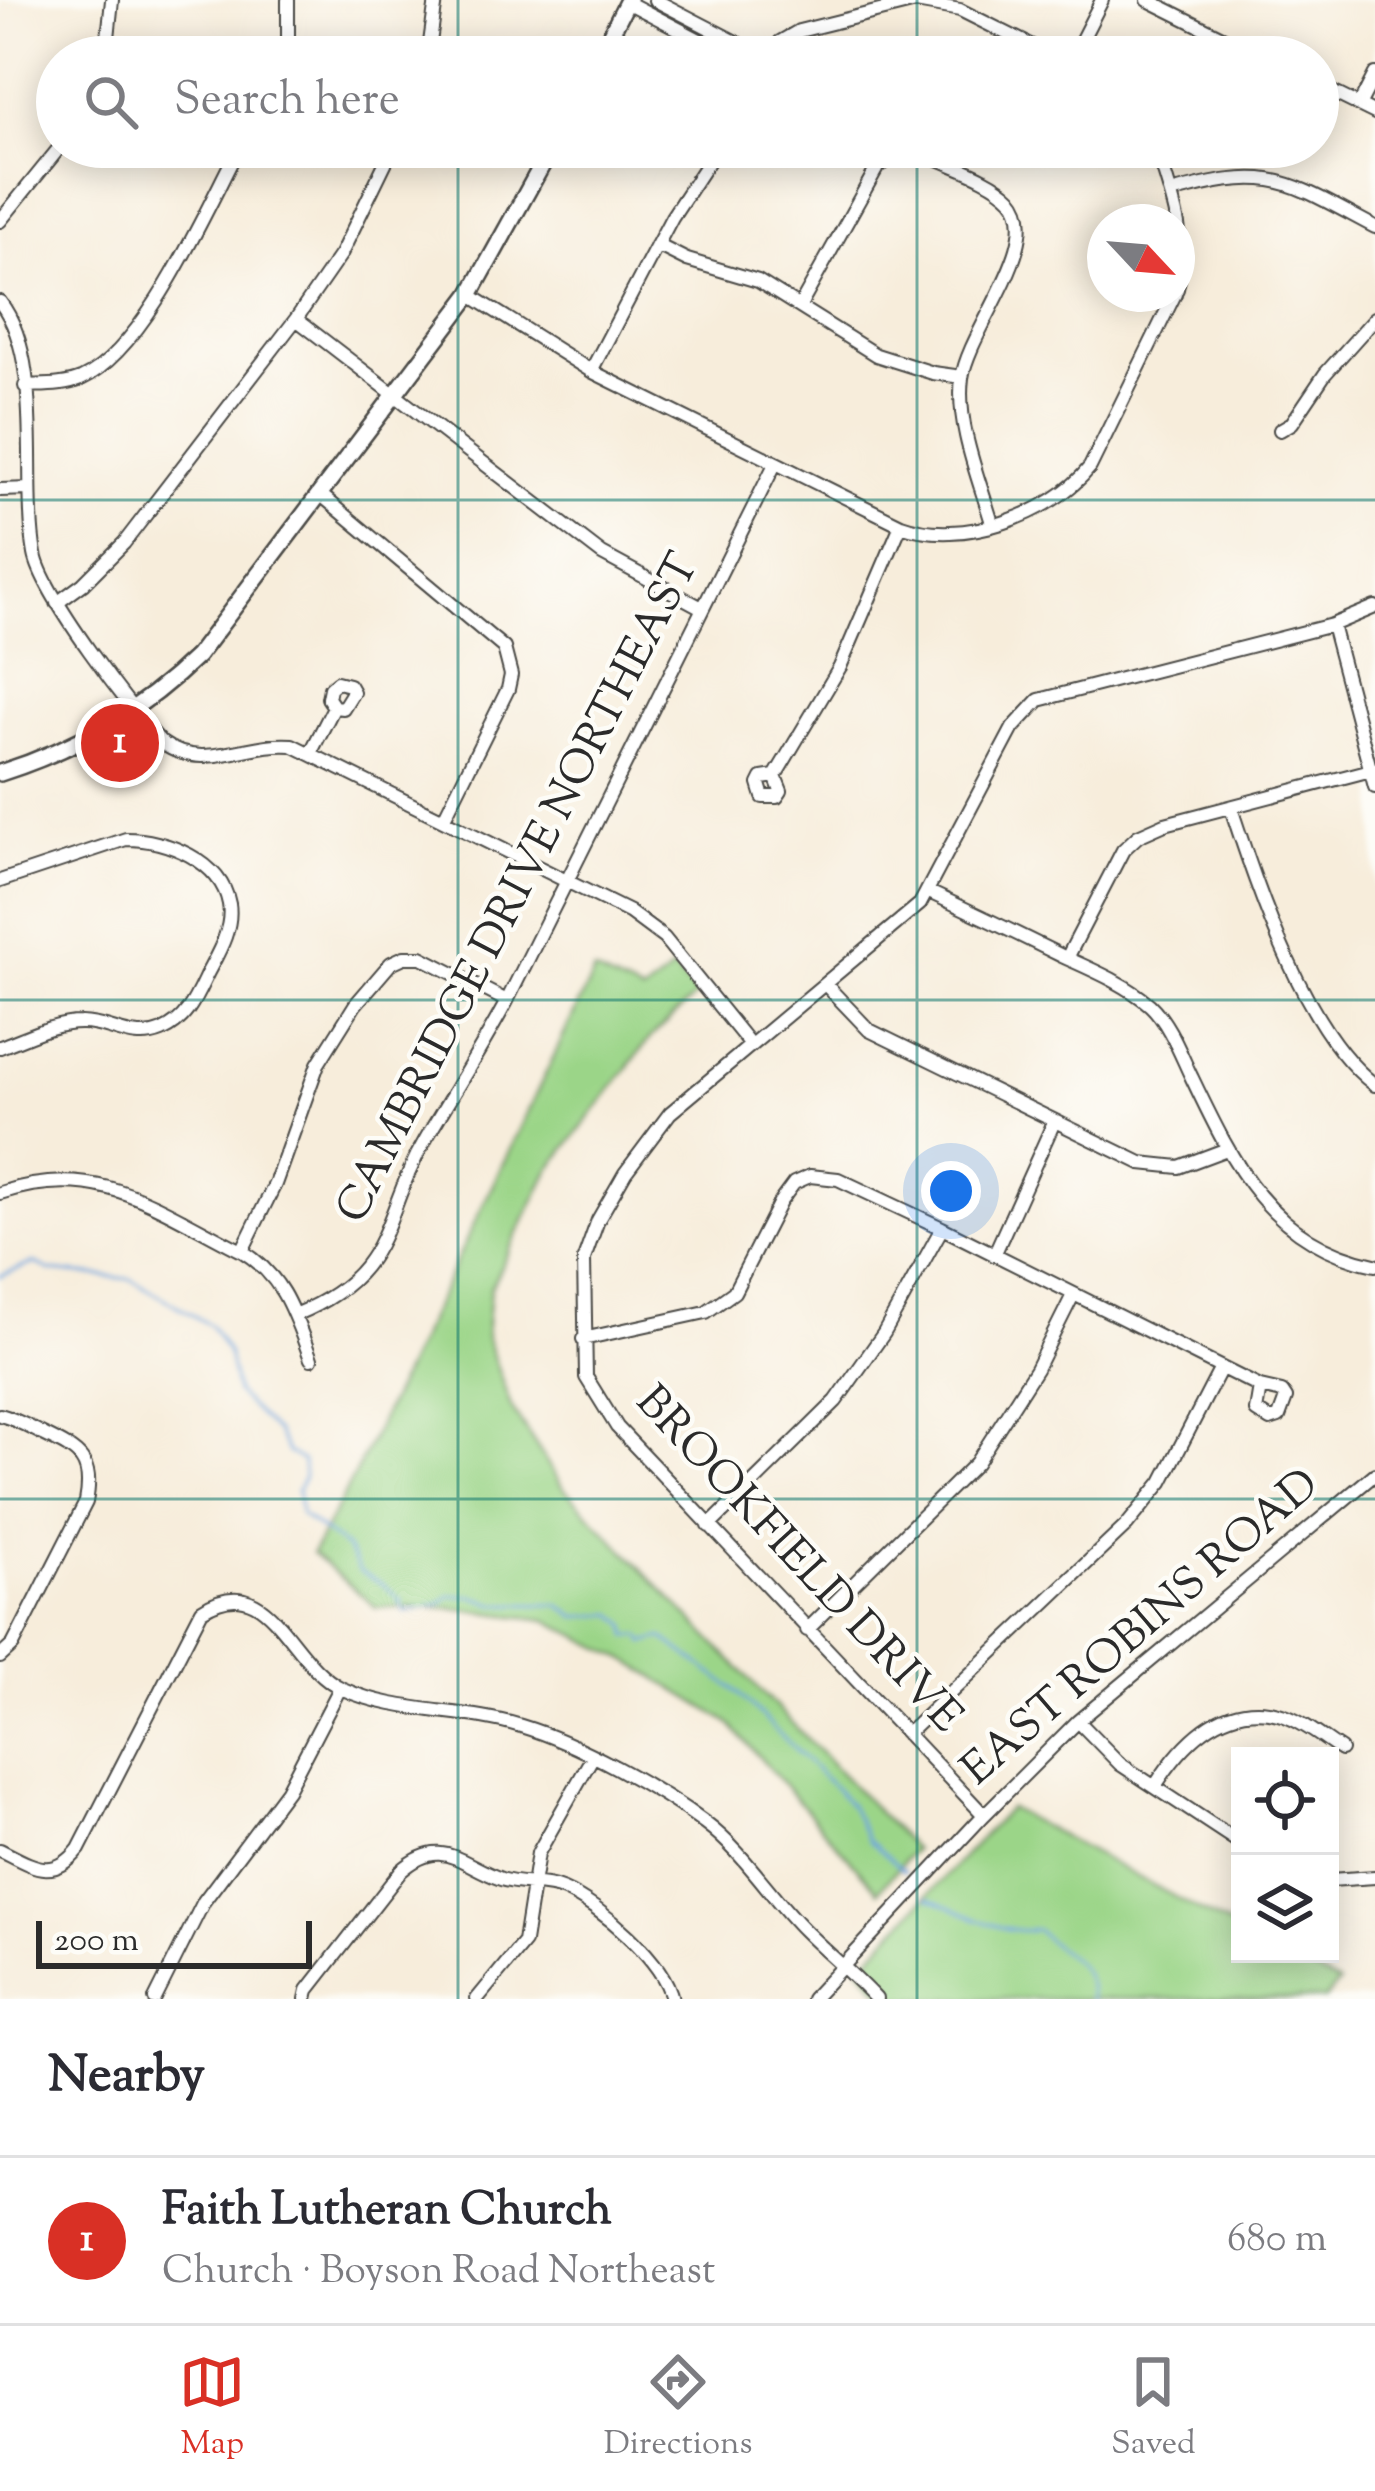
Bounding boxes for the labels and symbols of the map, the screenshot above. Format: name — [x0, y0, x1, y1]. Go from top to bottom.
north arrow — [1087, 204, 1195, 312]
street label: CAMBRIDGE DRIVE NORTHEAST — [322, 543, 718, 1235]
pin: 1 — [81, 698, 159, 788]
your location — [921, 1161, 981, 1221]
street label: BROOKFIELD DRIVE — [618, 1373, 976, 1749]
street label: EAST ROBINS ROAD — [949, 1455, 1335, 1803]
scale bar — [36, 1915, 312, 1968]

